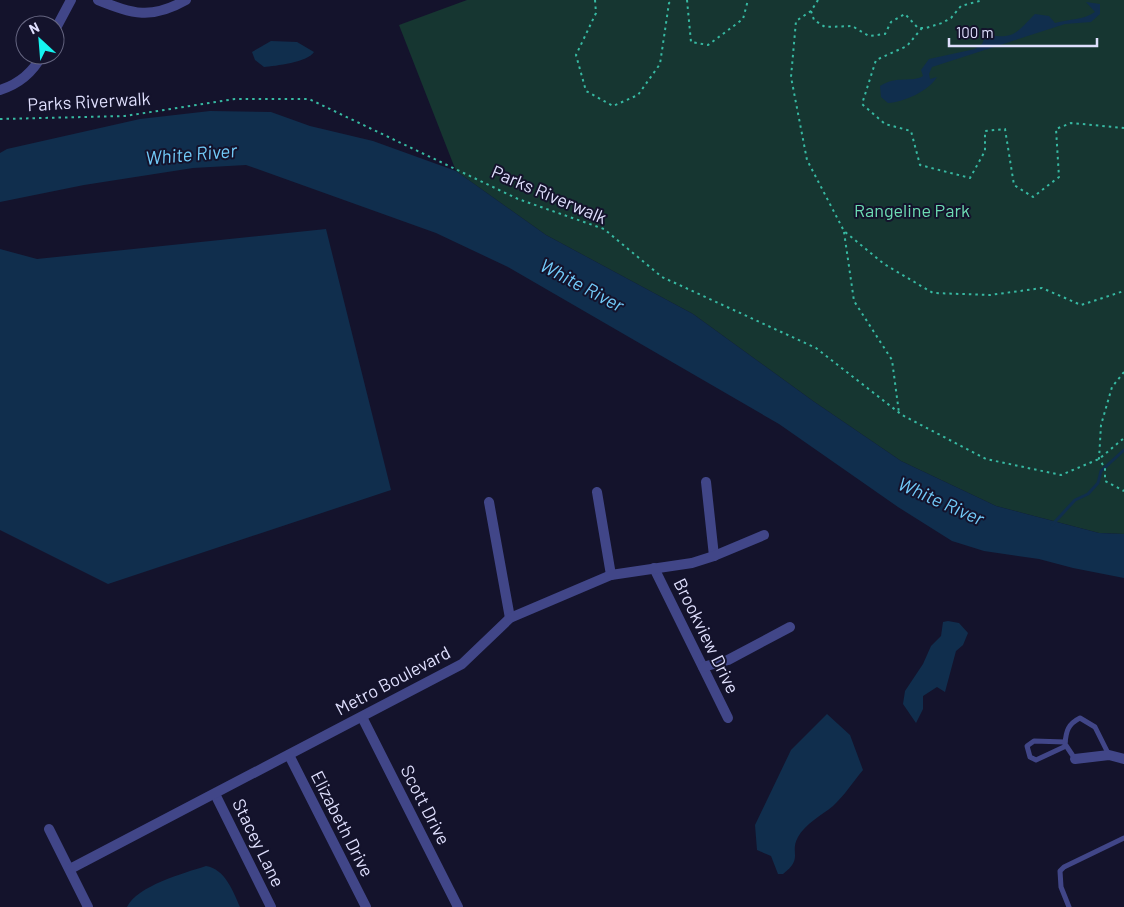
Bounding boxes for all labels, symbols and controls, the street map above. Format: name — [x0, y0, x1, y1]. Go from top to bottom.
north arrow — [15, 15, 65, 65]
scale bar — [949, 15, 1096, 47]
text: N — [26, 18, 42, 38]
text: 100 m — [956, 23, 994, 41]
street label: Parks Riverwalk — [27, 87, 151, 115]
water label: White River — [144, 138, 239, 169]
street label: Parks Riverwalk — [488, 160, 610, 228]
park label: Rangeline Park — [854, 199, 970, 221]
water label: White River — [536, 253, 629, 317]
water label: White River — [895, 471, 989, 530]
street label: Brookview Drive — [669, 574, 744, 697]
street label: Metro Boulevard — [331, 641, 454, 720]
street label: Scott Drive — [396, 761, 455, 848]
street label: Elizabeth Drive — [307, 767, 379, 880]
street label: Stacey Lane — [228, 795, 290, 890]

